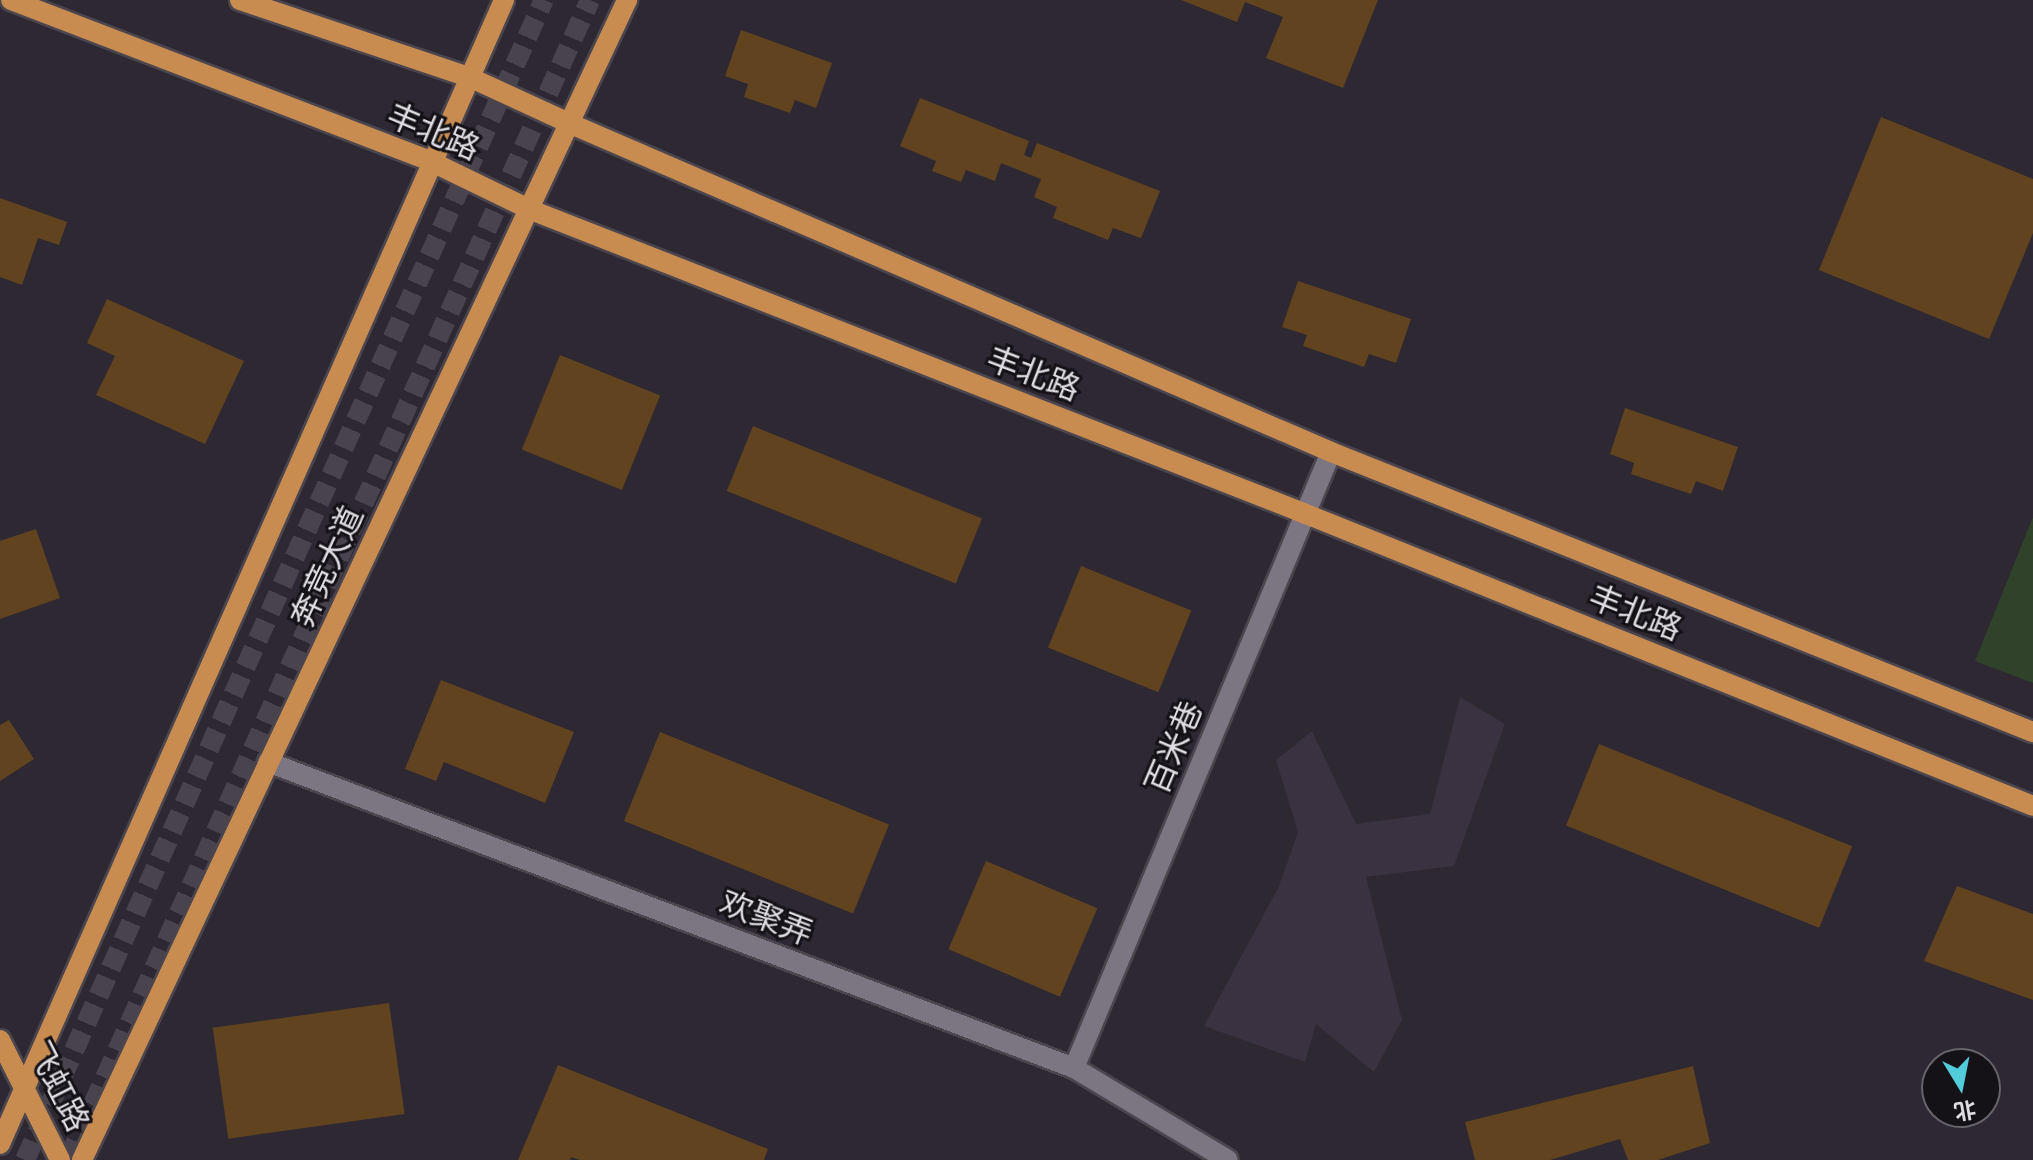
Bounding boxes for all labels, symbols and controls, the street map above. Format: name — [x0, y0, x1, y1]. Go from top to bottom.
street label: 丰北路 — [381, 97, 485, 169]
street label: 丰北路 — [981, 340, 1085, 410]
street label: 奔竞大道 — [284, 501, 372, 633]
street label: 丰北路 — [1583, 578, 1687, 650]
street label: 百米巷 — [1139, 696, 1211, 800]
street label: 欢聚弄 — [714, 884, 818, 954]
street label: 飞虹路 — [18, 1036, 96, 1138]
north arrow — [1921, 1048, 2001, 1128]
text: 北 — [1952, 1097, 1978, 1122]

